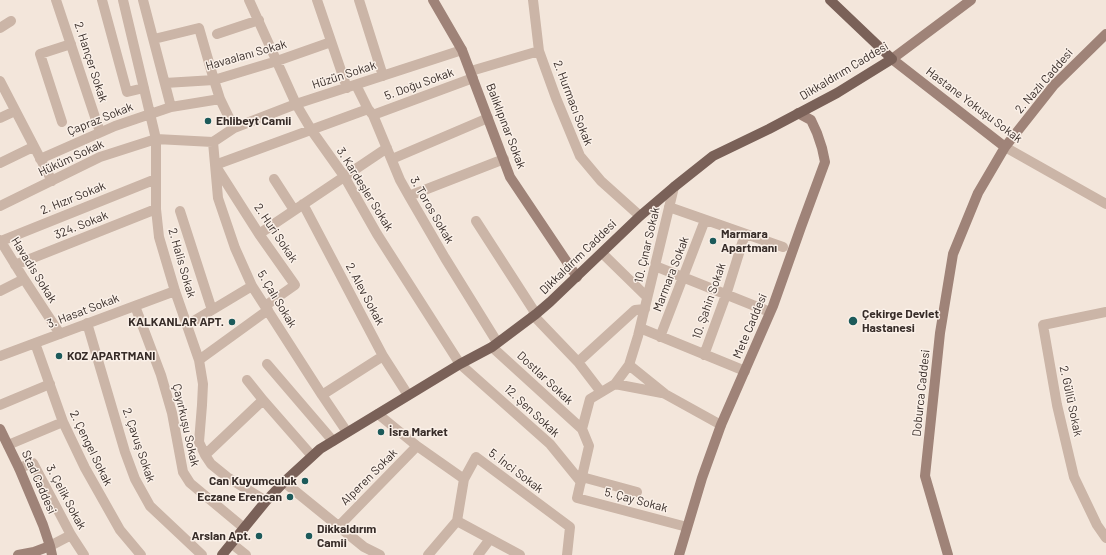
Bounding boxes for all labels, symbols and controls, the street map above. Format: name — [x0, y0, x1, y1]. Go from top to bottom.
street label: 2. Hançer Sokak — [71, 20, 111, 104]
street label: Havaalanı Sokak — [204, 37, 288, 73]
street label: Dikkaldırım Caddesi — [797, 39, 891, 103]
street label: 2. Nazlı Caddesi — [1012, 46, 1076, 116]
street label: Hüzün Sokak — [310, 58, 378, 92]
street label: 2. Hurmacı Sokak — [550, 59, 596, 147]
street label: Hastane Yokuşu Sokak — [923, 64, 1025, 146]
street label: 5. Doğu Sokak — [382, 65, 456, 103]
street label: Balıklıpınar Sokak — [483, 81, 529, 171]
street label: Çapraz Sokak — [65, 99, 135, 139]
place label: Ehlibeyt Camii — [216, 114, 291, 128]
marker: Ehlibeyt Camii — [203, 116, 213, 126]
street label: Hüküm Sokak — [36, 137, 106, 179]
street label: 3. Kardeşler Sokak — [333, 145, 397, 233]
street label: 3. Toros Sokak — [407, 174, 457, 246]
street label: 2. Hızır Sokak — [38, 178, 108, 218]
street label: 2. Huri Sokak — [251, 201, 301, 265]
street label: 10. Çınar Sokak — [631, 206, 663, 284]
street label: 324. Sokak — [52, 208, 110, 242]
street label: Dikkaldırım Caddesi — [537, 217, 619, 297]
street label: 2. Halis Sokak — [165, 227, 199, 299]
place label: Marmara Apartmanı — [721, 227, 777, 255]
street label: Havadis Sokak — [8, 234, 60, 306]
street label: Marmara Sokak — [650, 234, 692, 314]
marker: Marmara Apartmanı — [708, 236, 718, 246]
street label: 2. Alev Sokak — [343, 261, 387, 327]
street label: 10. Şahin Sokak — [689, 261, 729, 341]
street label: 5. Çalı Sokak — [254, 268, 300, 330]
street label: 3. Hasat Sokak — [45, 291, 121, 331]
street label: Mete Caddesi — [730, 291, 770, 361]
place label: Çekirge Devlet Hastanesi — [862, 307, 939, 335]
place label: KALKANLAR APT. — [128, 315, 224, 329]
marker: Çekirge Devlet Hastanesi — [847, 315, 859, 327]
marker: KALKANLAR APT. — [227, 317, 237, 327]
street label: Dostlar Sokak — [514, 348, 576, 408]
place label: KOZ APARTMANI — [67, 349, 155, 363]
street label: Doburca Caddesi — [909, 349, 933, 437]
marker: KOZ APARTMANI — [54, 351, 64, 361]
street label: 2. Güllü Sokak — [1056, 364, 1086, 438]
street label: Çayırkuşu Sokak — [169, 382, 203, 468]
street label: 12. Şen Sokak — [501, 382, 563, 440]
street label: 2. Çavuş Sokak — [120, 406, 158, 484]
street label: 2. Çengel Sokak — [67, 408, 115, 488]
place label: İsra Market — [389, 425, 448, 439]
marker: İsra Market — [376, 427, 386, 437]
street label: Alperen Sokak — [338, 446, 400, 508]
street label: 5. İnci Sokak — [486, 446, 546, 496]
street label: Stad Caddesi — [19, 448, 59, 516]
street label: 3. Çelik Sokak — [43, 462, 89, 532]
place label: Can Kuyumculuk — [209, 474, 297, 488]
marker: Can Kuyumculuk — [300, 476, 310, 486]
street label: 5. Çay Sokak — [603, 485, 669, 515]
place label: Eczane Erencan — [197, 490, 282, 504]
marker: Eczane Erencan — [285, 492, 295, 502]
place label: Dikkaldırım Camii — [317, 522, 376, 550]
place label: Arslan Apt. — [192, 529, 251, 543]
marker: Arslan Apt. — [254, 531, 264, 541]
marker: Dikkaldırım Camii — [304, 531, 314, 541]

